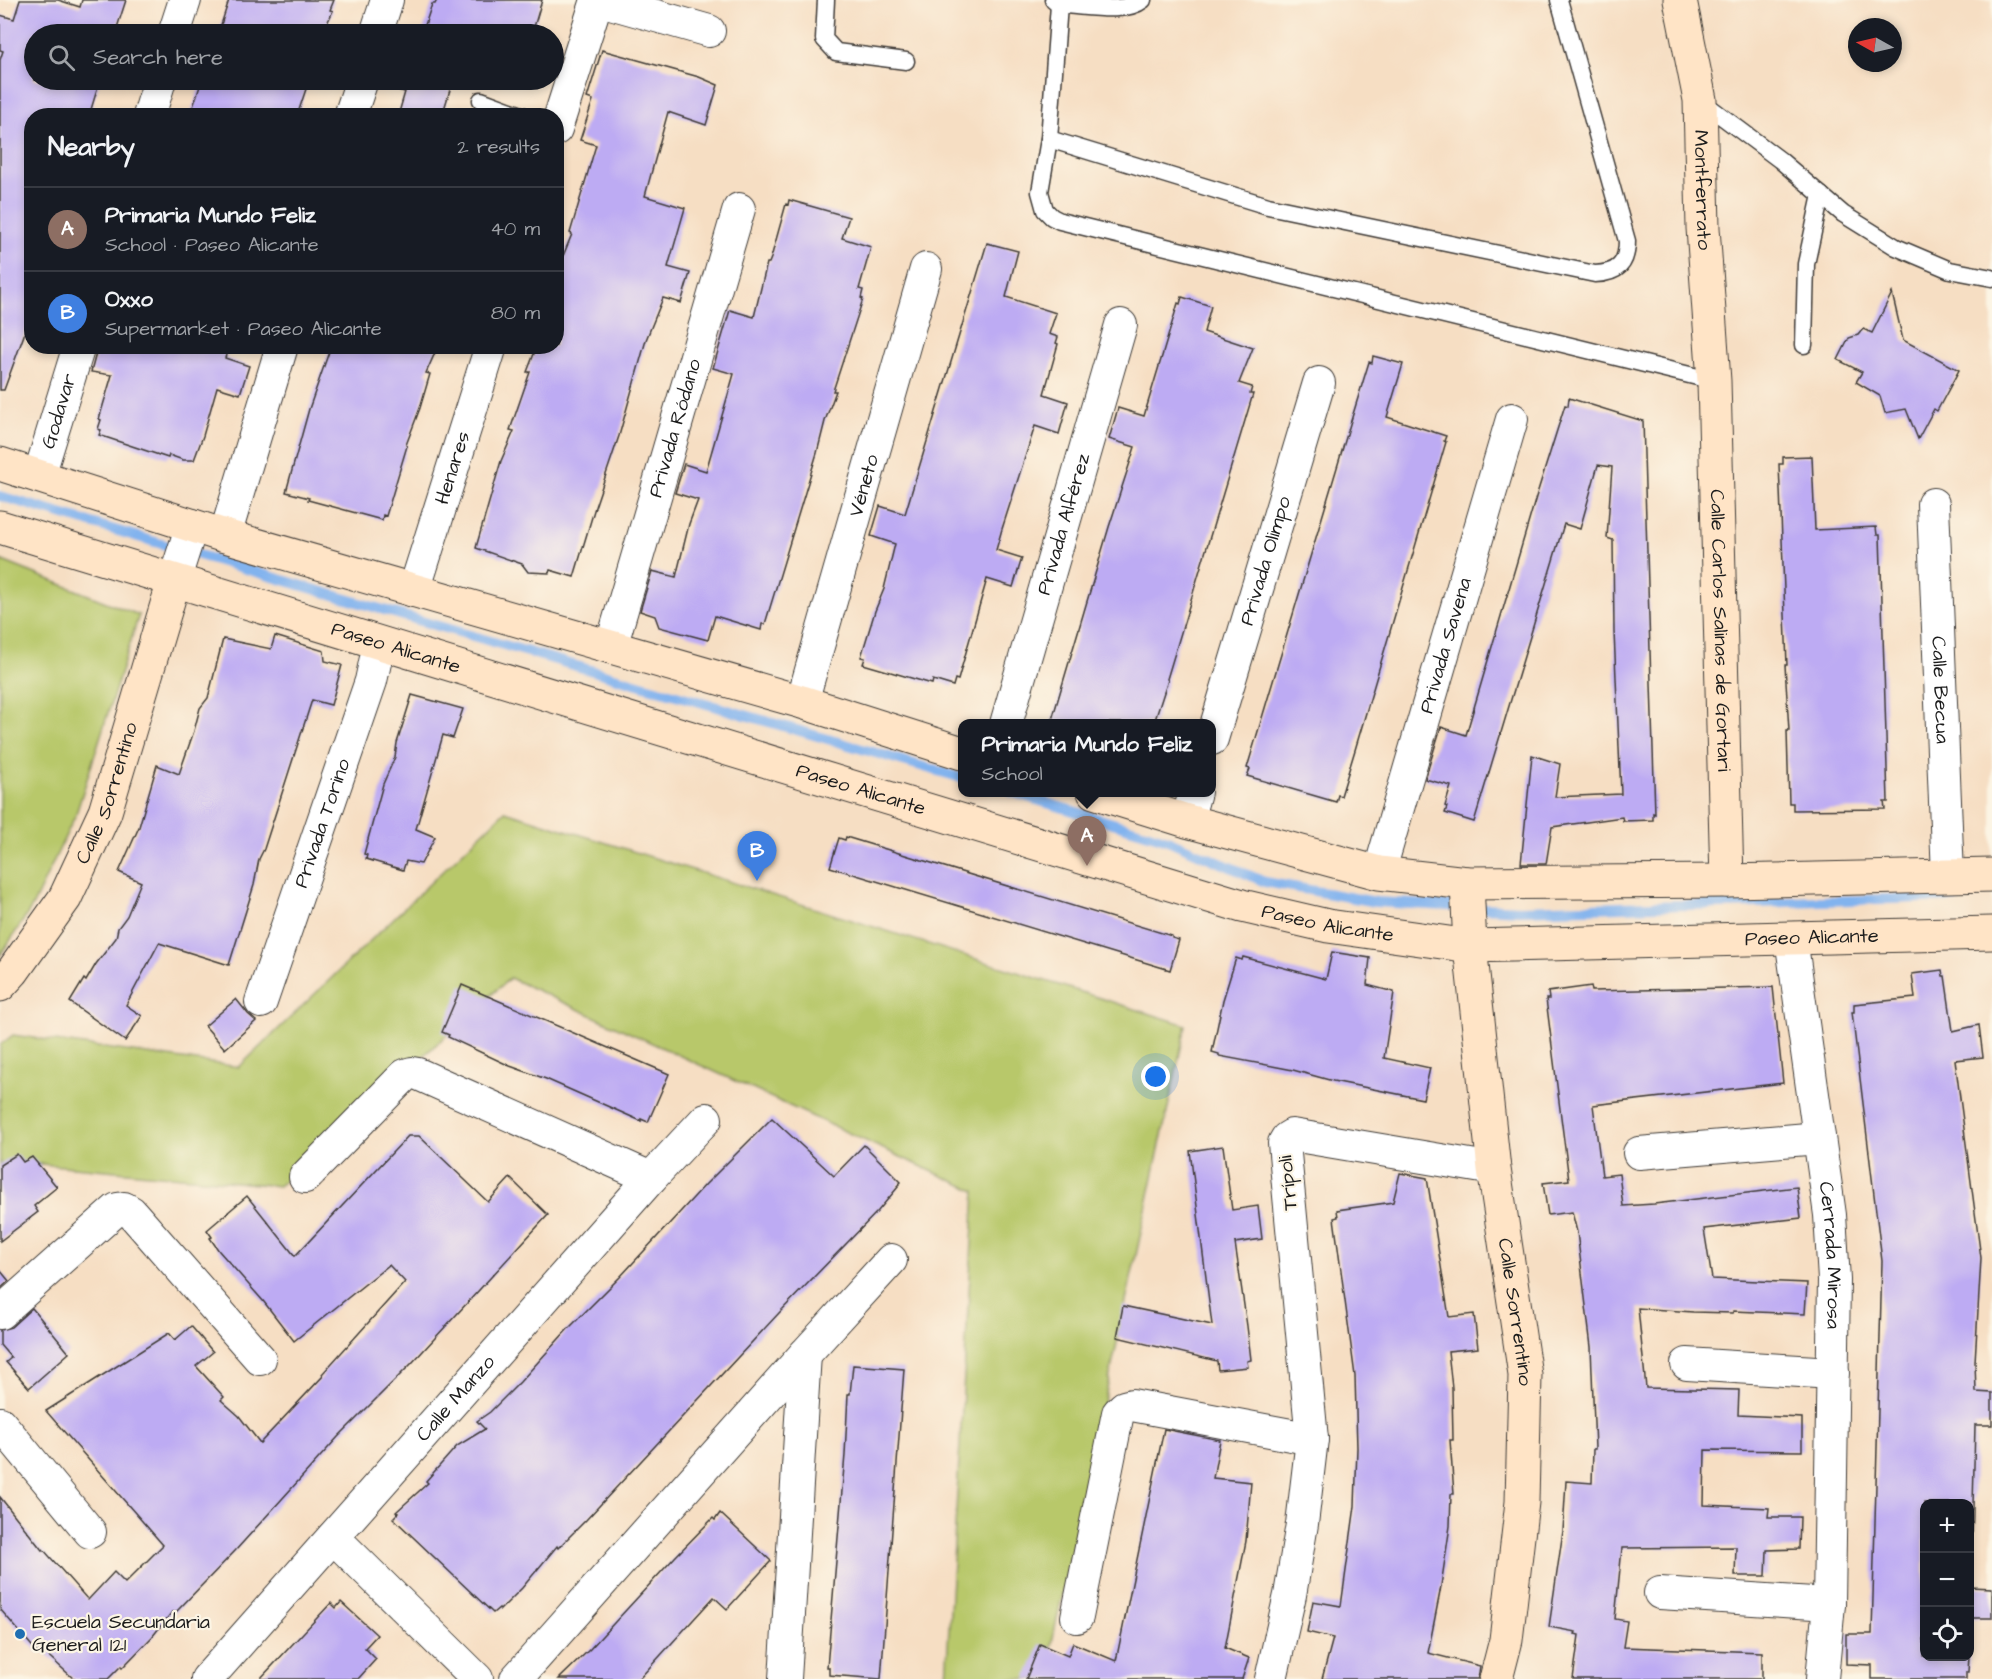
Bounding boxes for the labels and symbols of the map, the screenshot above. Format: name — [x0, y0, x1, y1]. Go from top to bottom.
north arrow — [1848, 18, 1902, 72]
street label: Montferrato — [1687, 130, 1719, 251]
street label: Privada Ródano — [641, 356, 708, 501]
street label: Godavar — [34, 370, 84, 452]
street label: Henares — [428, 428, 477, 508]
street label: Privada Alférez — [1030, 450, 1097, 598]
street label: Véneto — [842, 451, 886, 520]
street label: Calle Carlos Salinas de Gortari — [1703, 489, 1738, 772]
street label: Privada Olimpo — [1233, 493, 1298, 629]
street label: Privada Savena — [1412, 574, 1479, 717]
street label: Paseo Alicante — [328, 615, 464, 681]
street label: Calle Becua — [1924, 636, 1957, 744]
street label: Calle Sorrentino — [69, 719, 145, 869]
street label: Privada Torino — [287, 755, 357, 892]
street label: Paseo Alicante — [793, 757, 929, 823]
pin: A — [1068, 816, 1106, 866]
pin: B — [738, 832, 777, 881]
street label: Paseo Alicante — [1259, 897, 1396, 949]
street label: Paseo Alicante — [1744, 922, 1879, 953]
your location — [1141, 1062, 1170, 1091]
street label: Trípoli — [1271, 1154, 1305, 1212]
street label: Cerrada Mirosa — [1811, 1180, 1848, 1329]
street label: Calle Sorrentino — [1491, 1236, 1539, 1386]
street label: Calle Manzo — [410, 1349, 502, 1448]
place label: Escuela Secundaria General 121 — [32, 1608, 210, 1659]
marker: Escuela Secundaria General 121 — [13, 1627, 27, 1641]

